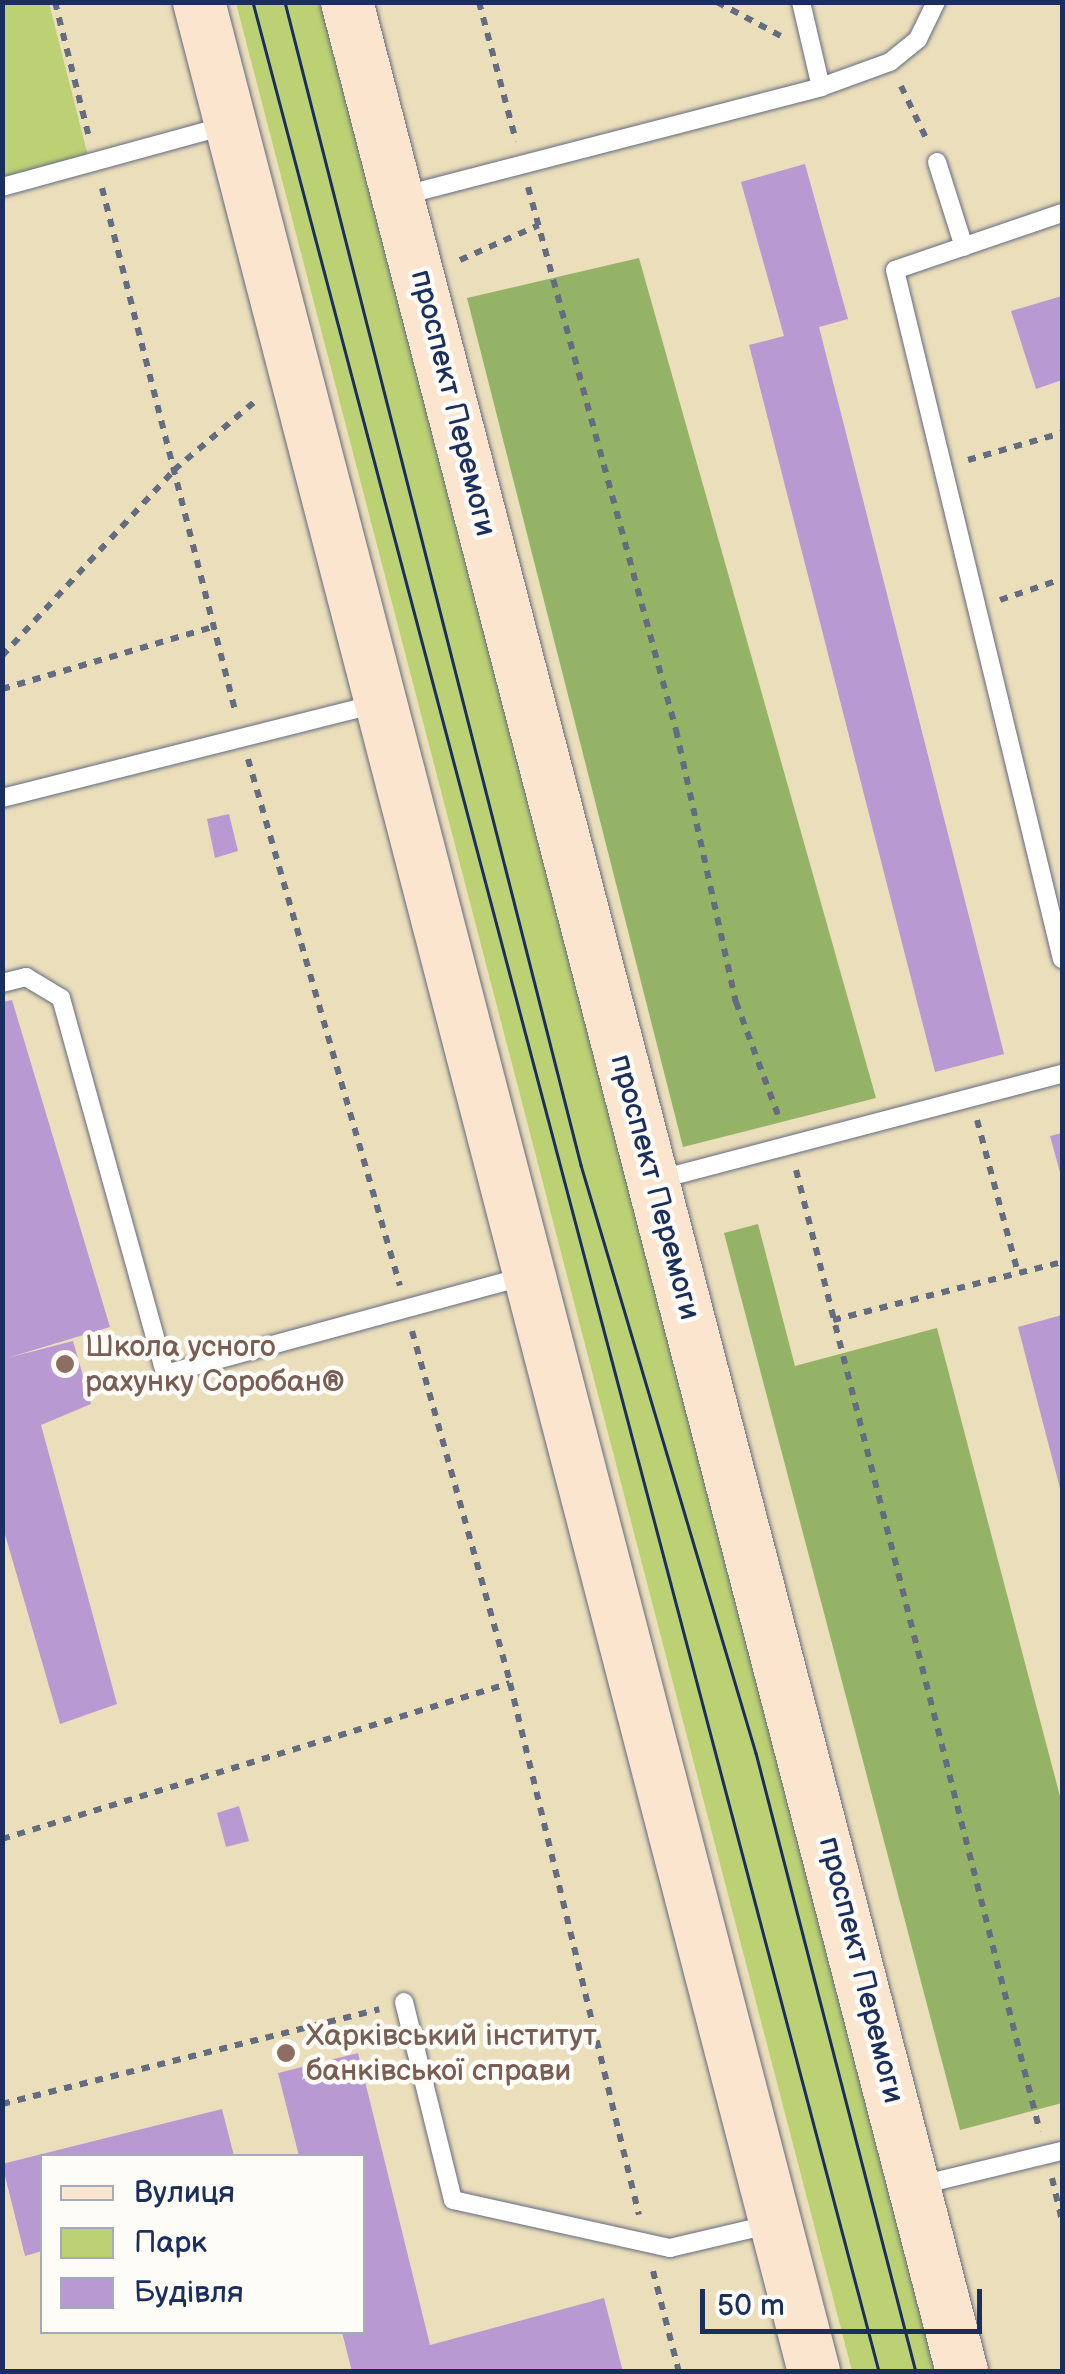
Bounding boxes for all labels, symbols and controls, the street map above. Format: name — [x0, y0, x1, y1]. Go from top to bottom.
street label: проспект Перемоги — [402, 266, 504, 540]
street label: проспект Перемоги — [602, 1050, 708, 1324]
place label: Школа усного рахунку Соробан® — [85, 1329, 345, 1400]
marker: Школа усного рахунку Соробан® — [54, 1353, 76, 1375]
street label: проспект Перемоги — [810, 1833, 912, 2107]
place label: Харківський інститут банківської справи — [306, 2018, 597, 2088]
marker: Харківський інститут банківської справи — [275, 2042, 297, 2064]
legend — [40, 2154, 365, 2334]
text: Вулиця — [134, 2175, 235, 2211]
text: Парк — [134, 2225, 207, 2261]
scale bar — [705, 2269, 988, 2331]
text: Будівля — [134, 2275, 244, 2311]
text: 50 m — [717, 2288, 785, 2324]

